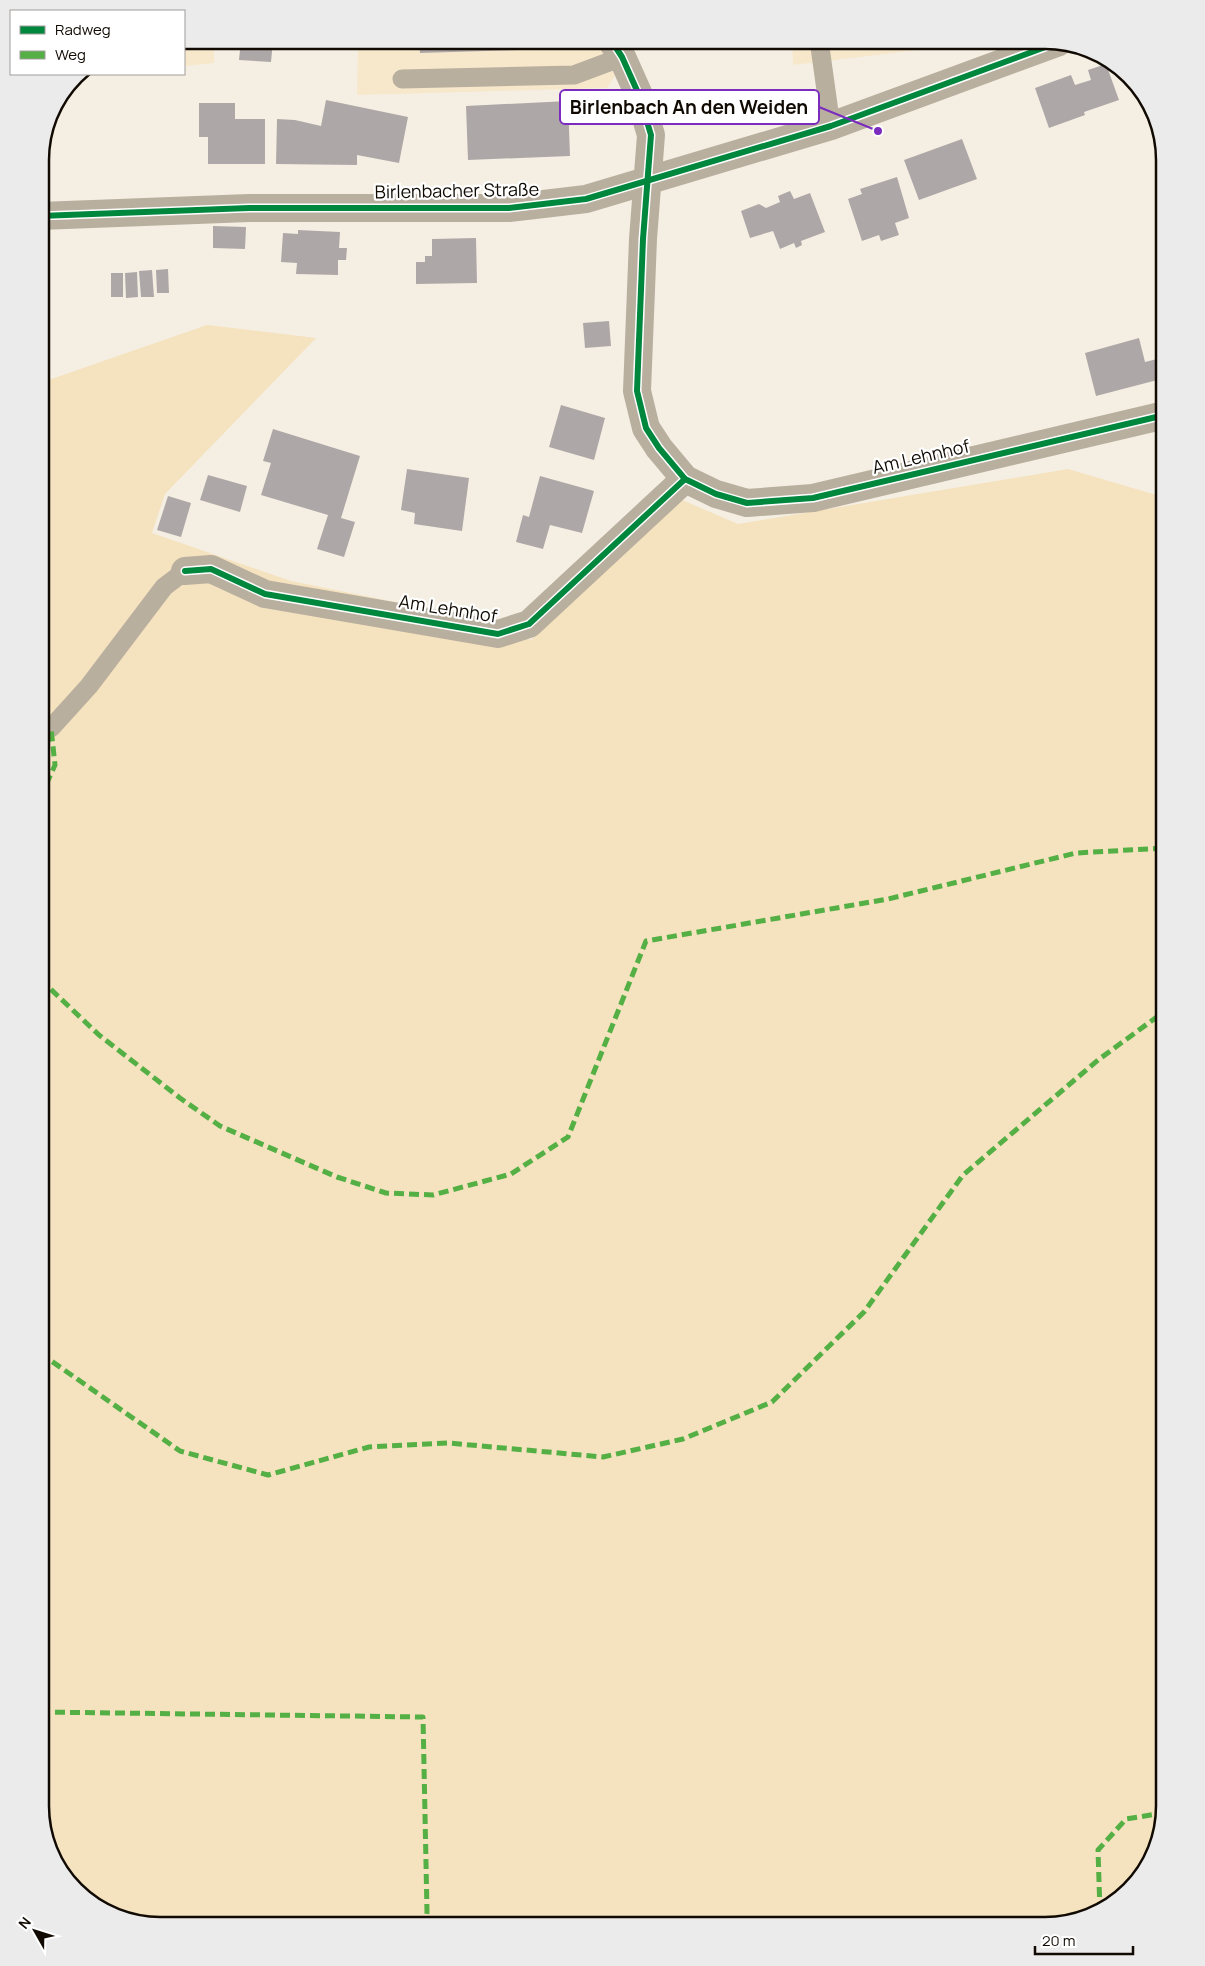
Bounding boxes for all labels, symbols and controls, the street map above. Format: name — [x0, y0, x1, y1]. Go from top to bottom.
legend — [10, 10, 185, 75]
text: Radweg — [55, 19, 111, 40]
text: Weg — [55, 44, 86, 65]
callout: Birlenbach An den Weiden — [560, 90, 819, 124]
text: Birlenbach An den Weiden — [570, 94, 808, 120]
street label: Birlenbacher Straße — [375, 177, 539, 203]
street label: Am Lehnhof — [870, 433, 972, 479]
street label: Am Lehnhof — [397, 588, 500, 628]
north arrow — [10, 1906, 60, 1956]
text: N — [14, 1913, 35, 1932]
scale bar — [1035, 1924, 1132, 1956]
text: 20 m — [1042, 1930, 1075, 1951]

